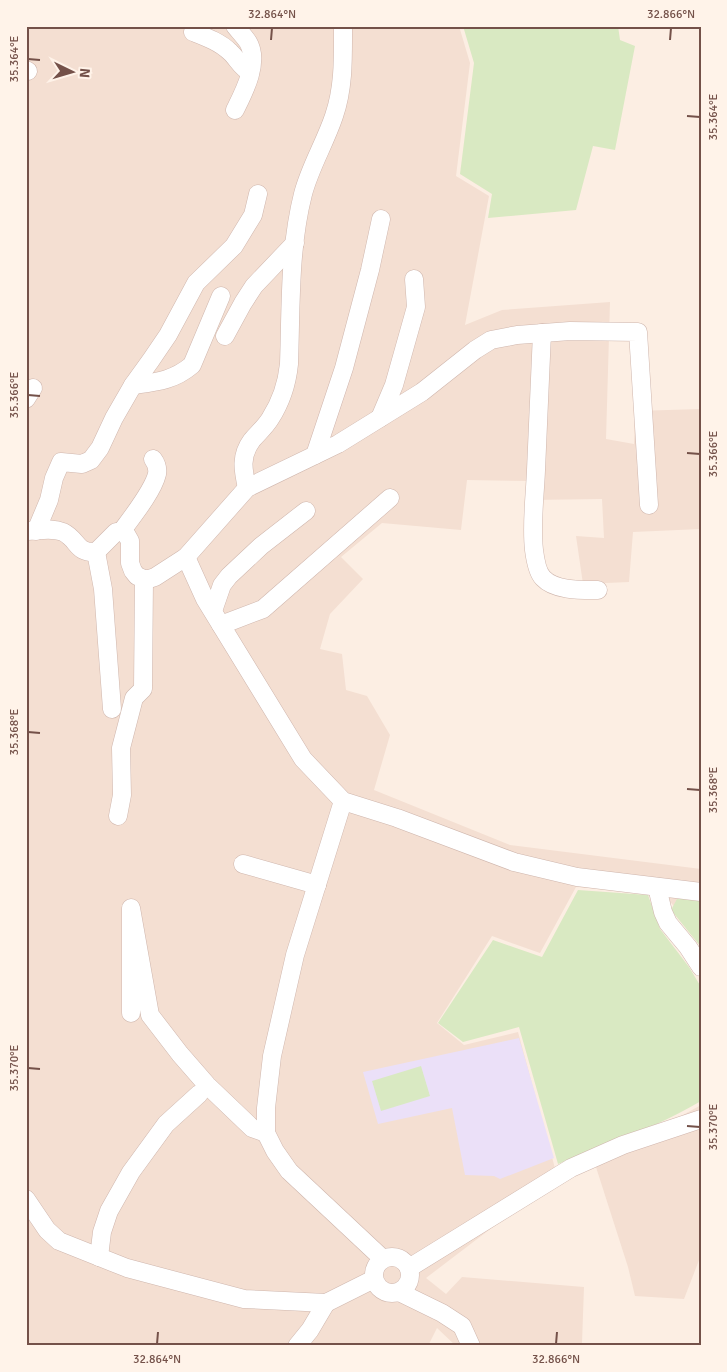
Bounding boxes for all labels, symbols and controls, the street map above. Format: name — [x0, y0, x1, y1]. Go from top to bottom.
text: 32.864°N — [248, 7, 296, 22]
text: 32.866°N — [647, 7, 695, 22]
text: 35.364°E — [7, 35, 22, 82]
north arrow — [48, 48, 98, 98]
text: N — [76, 67, 93, 79]
text: 35.364°E — [706, 93, 721, 140]
text: 35.366°E — [7, 371, 22, 418]
text: 35.366°E — [706, 430, 721, 477]
text: 35.368°E — [7, 708, 22, 755]
text: 35.368°E — [706, 766, 721, 813]
text: 35.370°E — [7, 1044, 22, 1091]
text: 35.370°E — [706, 1103, 721, 1150]
text: 32.864°N — [133, 1352, 181, 1367]
text: 32.866°N — [532, 1352, 580, 1367]

